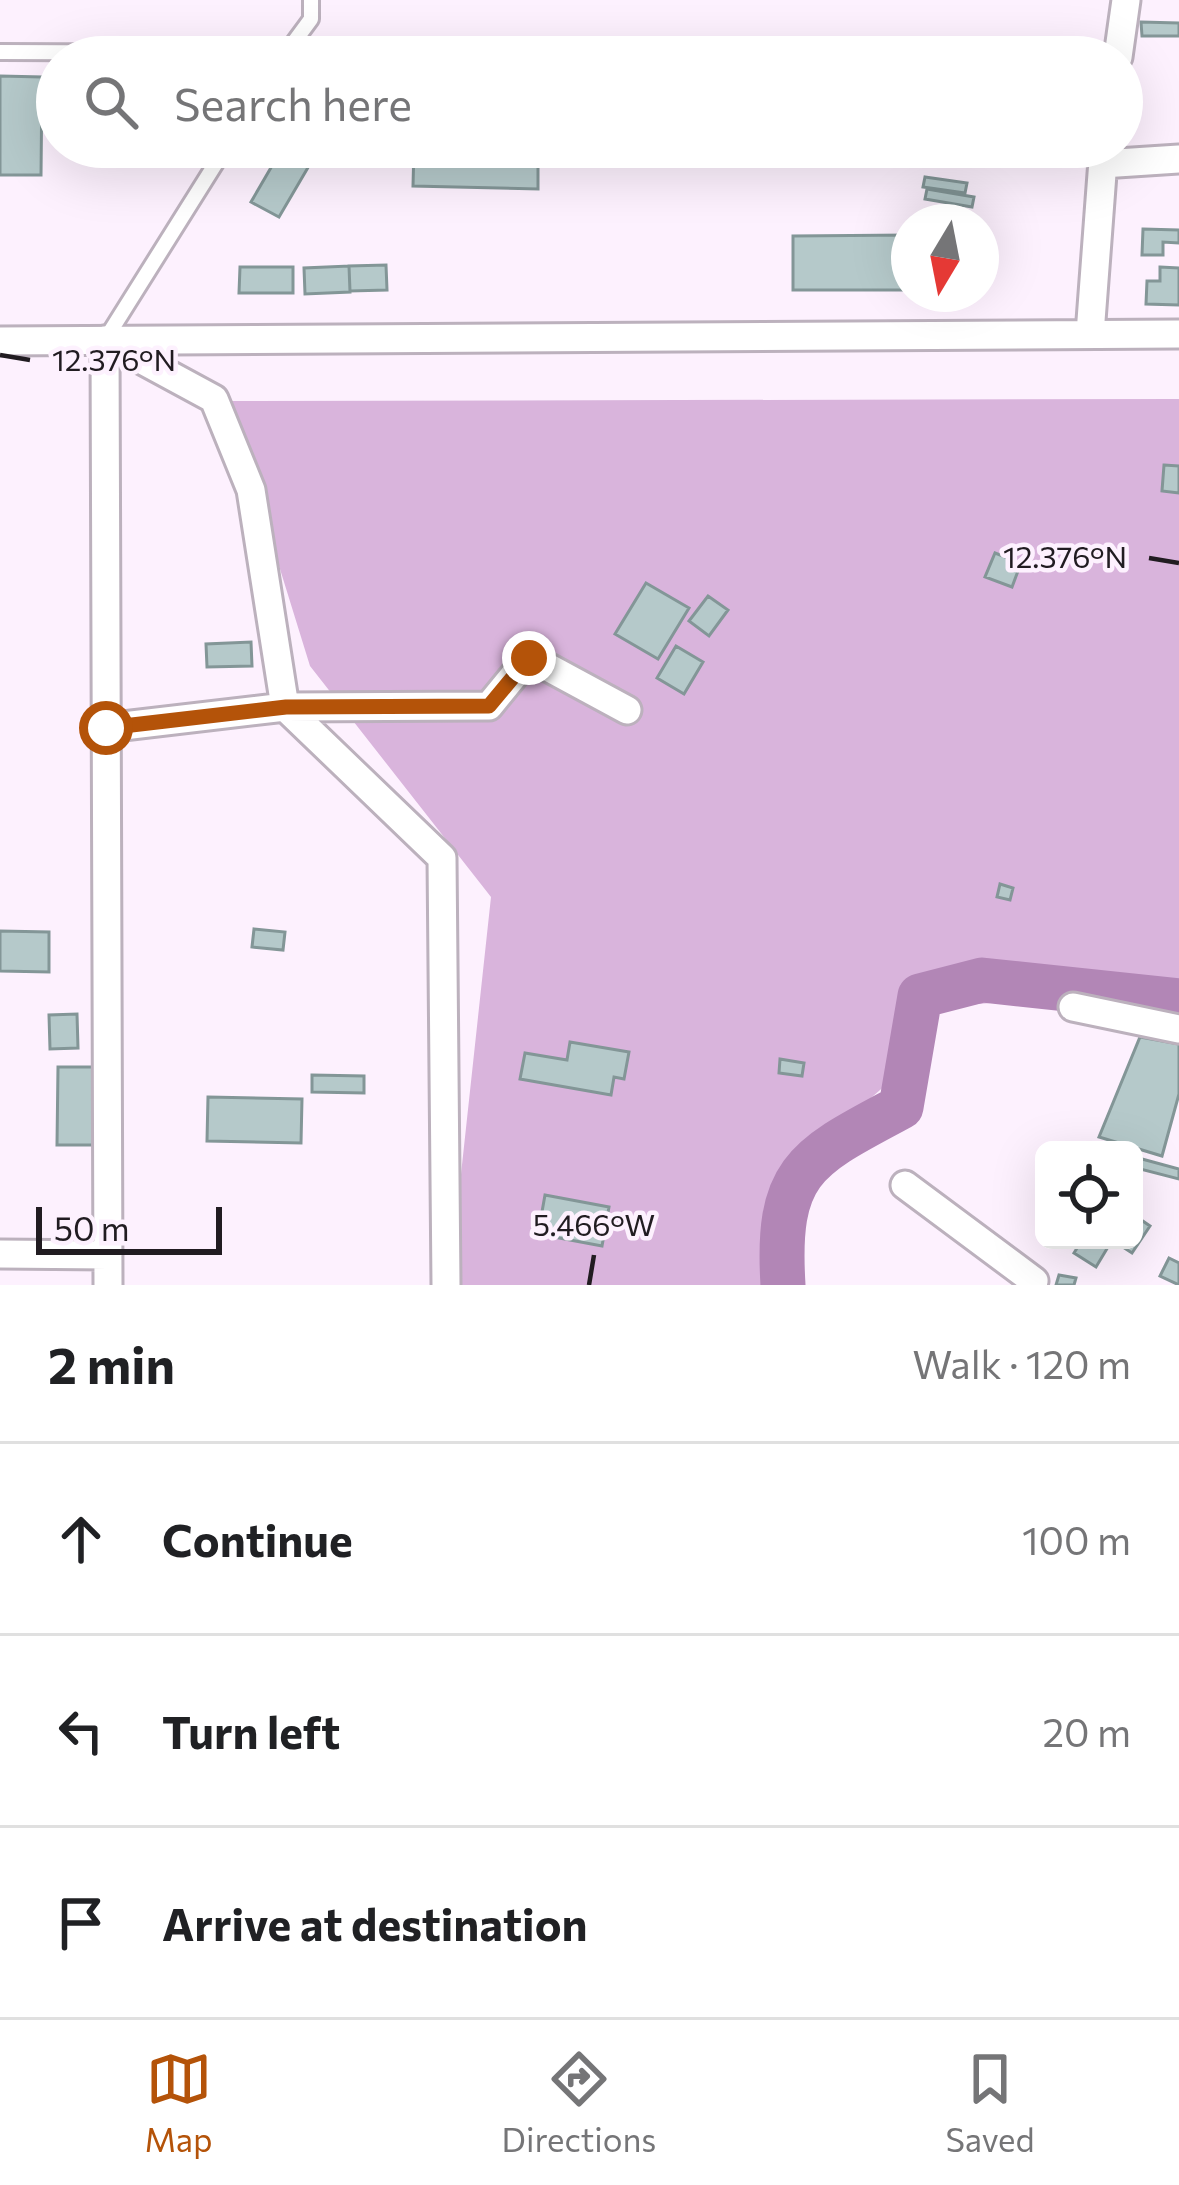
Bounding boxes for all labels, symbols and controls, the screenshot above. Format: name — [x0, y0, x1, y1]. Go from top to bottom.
search box — [36, 36, 1143, 168]
icon: search — [78, 69, 144, 135]
text: Search here — [174, 75, 412, 130]
north arrow — [891, 204, 999, 312]
text: 12.376°N — [52, 340, 176, 377]
text: 12.376°N — [1003, 537, 1127, 574]
route end — [502, 631, 556, 685]
route start — [79, 701, 133, 755]
map controls — [1035, 1141, 1143, 1249]
button: locate — [1035, 1141, 1143, 1249]
scale bar — [36, 1201, 222, 1254]
text: 5.466°W — [533, 1205, 655, 1242]
text: 50 m — [54, 1207, 130, 1248]
text: 2 min — [48, 1332, 175, 1395]
text: Walk · 120 m — [913, 1339, 1131, 1387]
icon: ahead — [48, 1506, 114, 1572]
text: Continue — [162, 1511, 353, 1566]
text: 100 m — [1022, 1515, 1131, 1563]
icon: left — [48, 1698, 114, 1764]
text: Turn left — [162, 1703, 340, 1758]
text: 20 m — [1043, 1707, 1131, 1755]
icon: arrive — [48, 1890, 114, 1956]
text: Arrive at destination — [162, 1895, 588, 1950]
tab: Map — [145, 2046, 213, 2159]
tab: Directions — [502, 2046, 656, 2159]
tab: Saved — [945, 2046, 1034, 2159]

